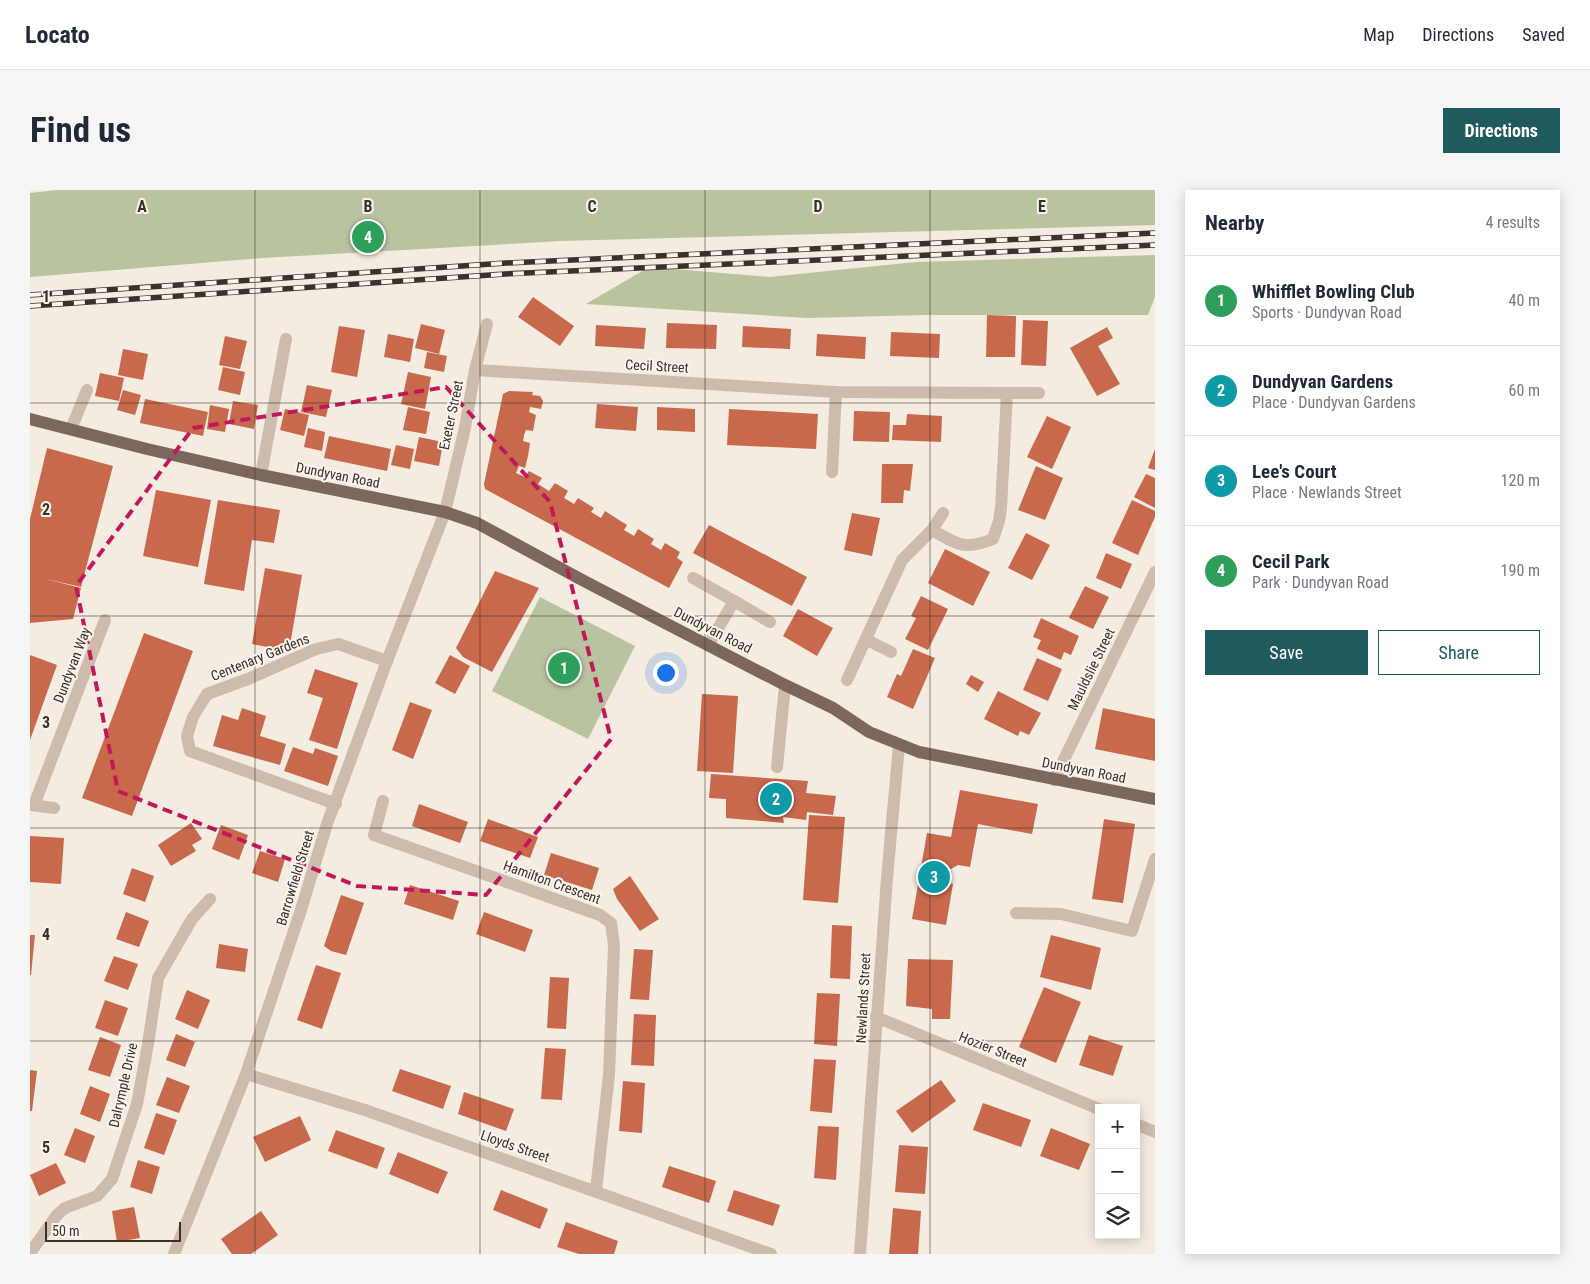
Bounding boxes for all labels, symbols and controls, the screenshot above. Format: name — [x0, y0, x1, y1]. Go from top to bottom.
text: Locato — [25, 21, 90, 49]
text: Map — [1363, 24, 1394, 45]
text: Directions — [1422, 24, 1494, 45]
text: Saved — [1522, 24, 1565, 45]
button: Directions — [1443, 108, 1560, 153]
text: Find us — [30, 110, 131, 151]
text: A — [137, 197, 147, 216]
text: B — [364, 197, 373, 216]
text: C — [587, 197, 597, 216]
text: D — [813, 197, 823, 216]
text: E — [1038, 197, 1046, 216]
text: Nearby — [1205, 211, 1264, 235]
text: 4 results — [1485, 213, 1540, 232]
pin: 4 — [352, 218, 384, 256]
text: Whifflet Bowling Club — [1252, 280, 1415, 303]
text: 1 — [42, 287, 50, 306]
text: 1 — [1217, 291, 1225, 310]
text: 40 m — [1508, 291, 1540, 310]
text: Sports · Dundyvan Road — [1252, 303, 1402, 322]
street label: Cecil Street — [625, 356, 689, 376]
text: Dundyvan Gardens — [1252, 370, 1393, 393]
street label: Exeter Street — [436, 379, 466, 451]
text: 2 — [1217, 381, 1225, 400]
text: 60 m — [1508, 381, 1540, 400]
text: Place · Dundyvan Gardens — [1252, 393, 1416, 412]
street label: Dundyvan Road — [295, 459, 381, 491]
text: Lee's Court — [1252, 460, 1337, 483]
text: 3 — [1217, 471, 1225, 490]
text: 120 m — [1501, 471, 1540, 490]
text: Place · Newlands Street — [1252, 483, 1402, 502]
text: 2 — [42, 500, 50, 519]
text: Cecil Park — [1252, 550, 1330, 573]
text: 4 — [1217, 561, 1225, 580]
text: 190 m — [1501, 561, 1540, 580]
text: Park · Dundyvan Road — [1252, 573, 1389, 592]
street label: Dundyvan Road — [671, 604, 755, 656]
street label: Dundyvan Way — [50, 625, 94, 705]
street label: Mauldslie Street — [1064, 625, 1118, 713]
street label: Centenary Gardens — [208, 630, 312, 684]
button: Save — [1205, 630, 1368, 675]
button: Share — [1378, 630, 1540, 675]
pin: 1 — [548, 649, 580, 687]
your location — [653, 660, 679, 686]
text: 3 — [42, 713, 50, 732]
street label: Dundyvan Road — [1041, 754, 1127, 786]
pin: 2 — [760, 780, 792, 818]
street label: Barrowfield Street — [273, 829, 317, 927]
street label: Hamilton Crescent — [501, 857, 603, 907]
pin: 3 — [918, 858, 950, 896]
text: 4 — [42, 925, 50, 944]
street label: Newlands Street — [853, 952, 873, 1044]
street label: Hozier Street — [957, 1028, 1029, 1070]
street label: Dalrymple Drive — [105, 1041, 141, 1129]
map controls — [1095, 1104, 1140, 1239]
button: + — [1095, 1104, 1140, 1149]
street label: Lloyds Street — [478, 1127, 552, 1165]
text: 5 — [42, 1138, 50, 1157]
button: − — [1095, 1149, 1140, 1194]
button: layers — [1095, 1194, 1140, 1239]
scale bar — [45, 1219, 181, 1242]
text: 50 m — [52, 1223, 80, 1239]

